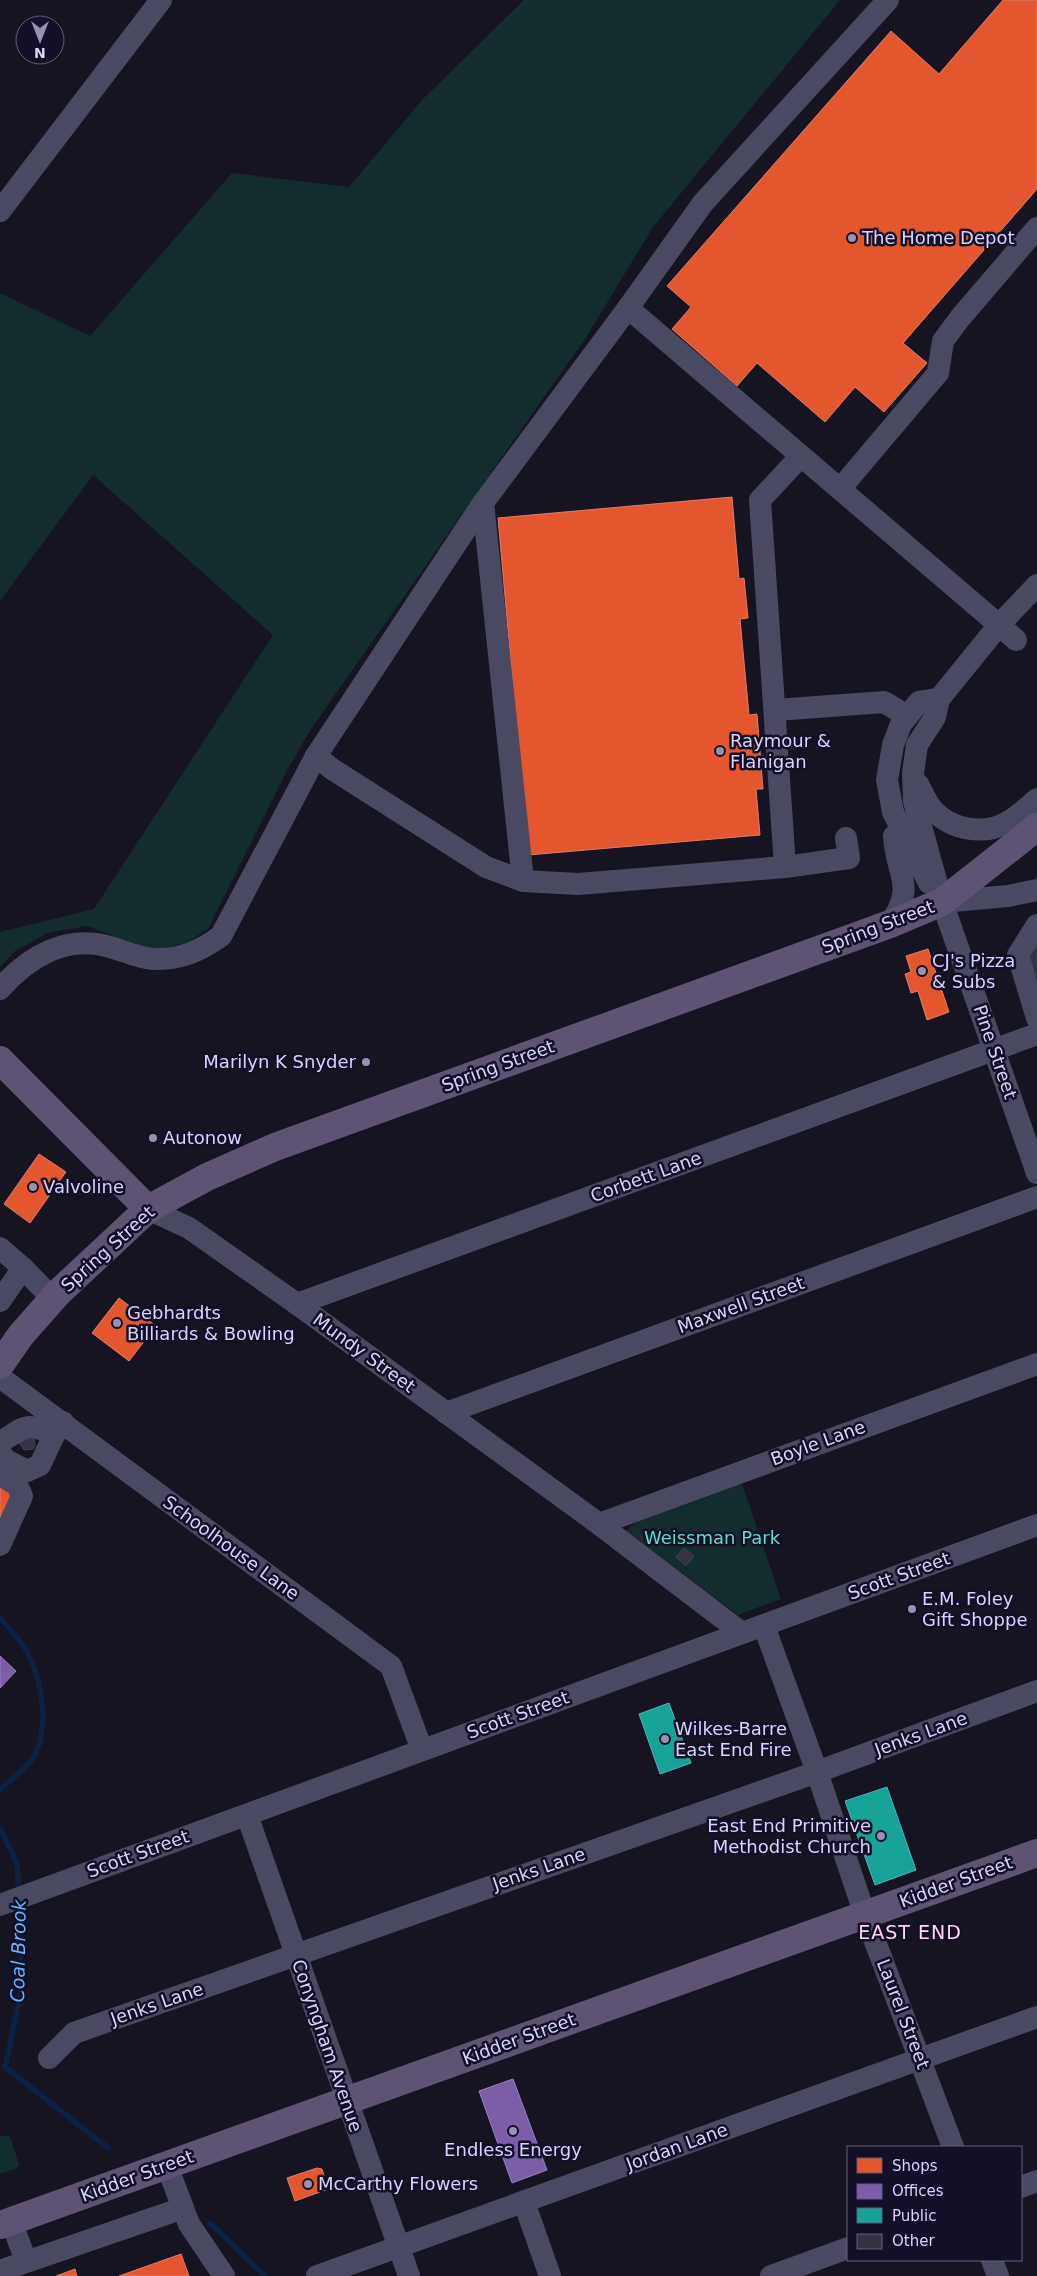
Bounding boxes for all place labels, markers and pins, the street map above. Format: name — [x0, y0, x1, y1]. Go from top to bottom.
place label: The Home Depot — [861, 227, 1015, 248]
marker: The Home Depot — [846, 232, 858, 244]
place label: Raymour & Flanigan — [730, 730, 831, 772]
marker: Raymour & Flanigan — [714, 745, 726, 757]
place label: CJ's Pizza & Subs — [932, 950, 1015, 992]
marker: CJ's Pizza & Subs — [916, 965, 928, 977]
place label: Marilyn K Snyder — [203, 1051, 357, 1072]
marker: Marilyn K Snyder — [360, 1056, 372, 1068]
place label: Autonow — [163, 1127, 242, 1148]
marker: Autonow — [147, 1132, 159, 1144]
place label: Valvoline — [43, 1176, 124, 1197]
marker: Valvoline — [27, 1181, 39, 1193]
place label: Gebhardts Billiards & Bowling — [127, 1302, 295, 1344]
marker: Gebhardts Billiards & Bowling — [111, 1317, 123, 1329]
place label: E.M. Foley Gift Shoppe — [922, 1588, 1028, 1630]
marker: E.M. Foley Gift Shoppe — [906, 1603, 918, 1615]
place label: Wilkes-Barre East End Fire — [675, 1718, 792, 1760]
marker: Wilkes-Barre East End Fire — [659, 1733, 671, 1745]
place label: East End Primitive Methodist Church — [707, 1815, 871, 1857]
marker: East End Primitive Methodist Church — [875, 1830, 887, 1842]
marker: Endless Energy — [507, 2125, 519, 2137]
place label: Endless Energy — [444, 2139, 582, 2160]
place label: McCarthy Flowers — [318, 2173, 478, 2194]
marker: McCarthy Flowers — [302, 2178, 314, 2190]

